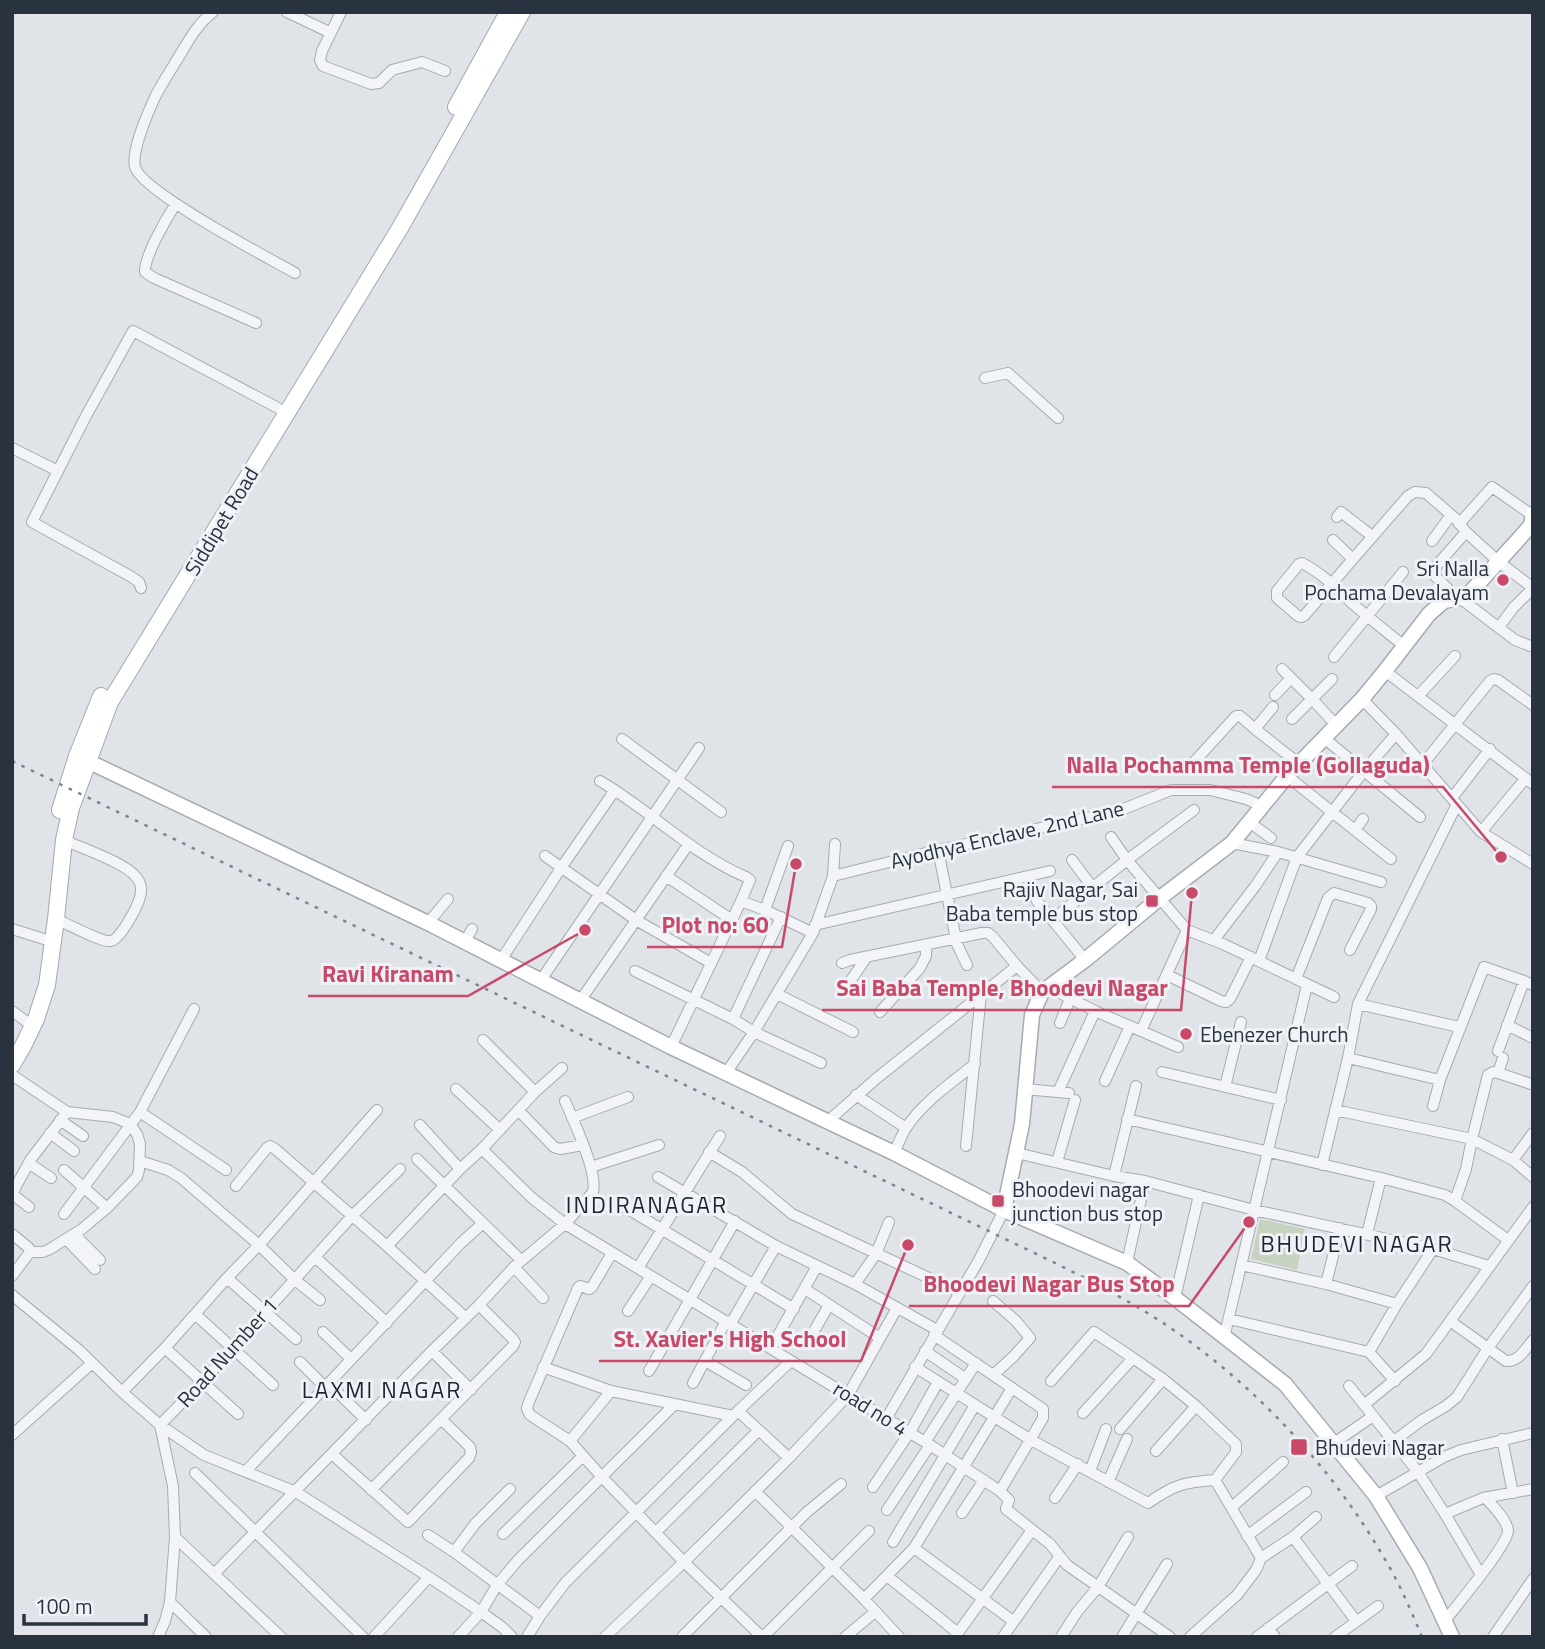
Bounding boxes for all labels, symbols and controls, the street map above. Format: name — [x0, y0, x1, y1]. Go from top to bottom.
street label: Siddipet Road — [176, 461, 266, 581]
place label: Sri Nalla Pochama Devalayam — [1304, 552, 1489, 608]
marker: Sri Nalla Pochama Devalayam — [1495, 572, 1511, 588]
callout: Nalla Pochamma Temple (Gollaguda) — [1052, 743, 1443, 787]
text: Nalla Pochamma Temple (Gollaguda) — [1066, 747, 1430, 782]
street label: Ayodhya Enclave, 2nd Lane — [887, 792, 1127, 876]
place label: Rajiv Nagar, Sai Baba temple bus stop — [946, 873, 1138, 929]
marker: Rajiv Nagar, Sai Baba temple bus stop — [1144, 893, 1160, 909]
callout: Plot no: 60 — [647, 903, 782, 947]
text: Plot no: 60 — [661, 907, 769, 942]
callout: Ravi Kiranam — [308, 952, 468, 996]
text: Ravi Kiranam — [322, 956, 454, 991]
callout: Sai Baba Temple, Bhoodevi Nagar — [822, 966, 1181, 1010]
text: Sai Baba Temple, Bhoodevi Nagar — [836, 970, 1168, 1005]
place label: Ebenezer Church — [1200, 1018, 1348, 1050]
marker: Ebenezer Church — [1178, 1026, 1194, 1042]
place label: Bhoodevi nagar junction bus stop — [1010, 1173, 1163, 1229]
district label: INDIRANAGAR — [566, 1187, 728, 1222]
marker: Bhoodevi nagar junction bus stop — [990, 1193, 1006, 1209]
district label: BHUDEVI NAGAR — [1260, 1226, 1454, 1261]
callout: Bhoodevi Nagar Bus Stop — [909, 1262, 1189, 1306]
text: Bhoodevi Nagar Bus Stop — [923, 1266, 1175, 1301]
street label: Road Number 1 — [169, 1290, 285, 1414]
callout: St. Xavier's High School — [599, 1317, 861, 1361]
text: St. Xavier's High School — [613, 1321, 847, 1356]
district label: LAXMI NAGAR — [302, 1372, 462, 1407]
street label: road no 4 — [827, 1372, 915, 1444]
place label: Bhudevi Nagar — [1315, 1431, 1445, 1463]
marker: Bhudevi Nagar — [1289, 1437, 1309, 1457]
scale bar — [24, 1582, 147, 1626]
text: 100 m — [35, 1590, 92, 1622]

